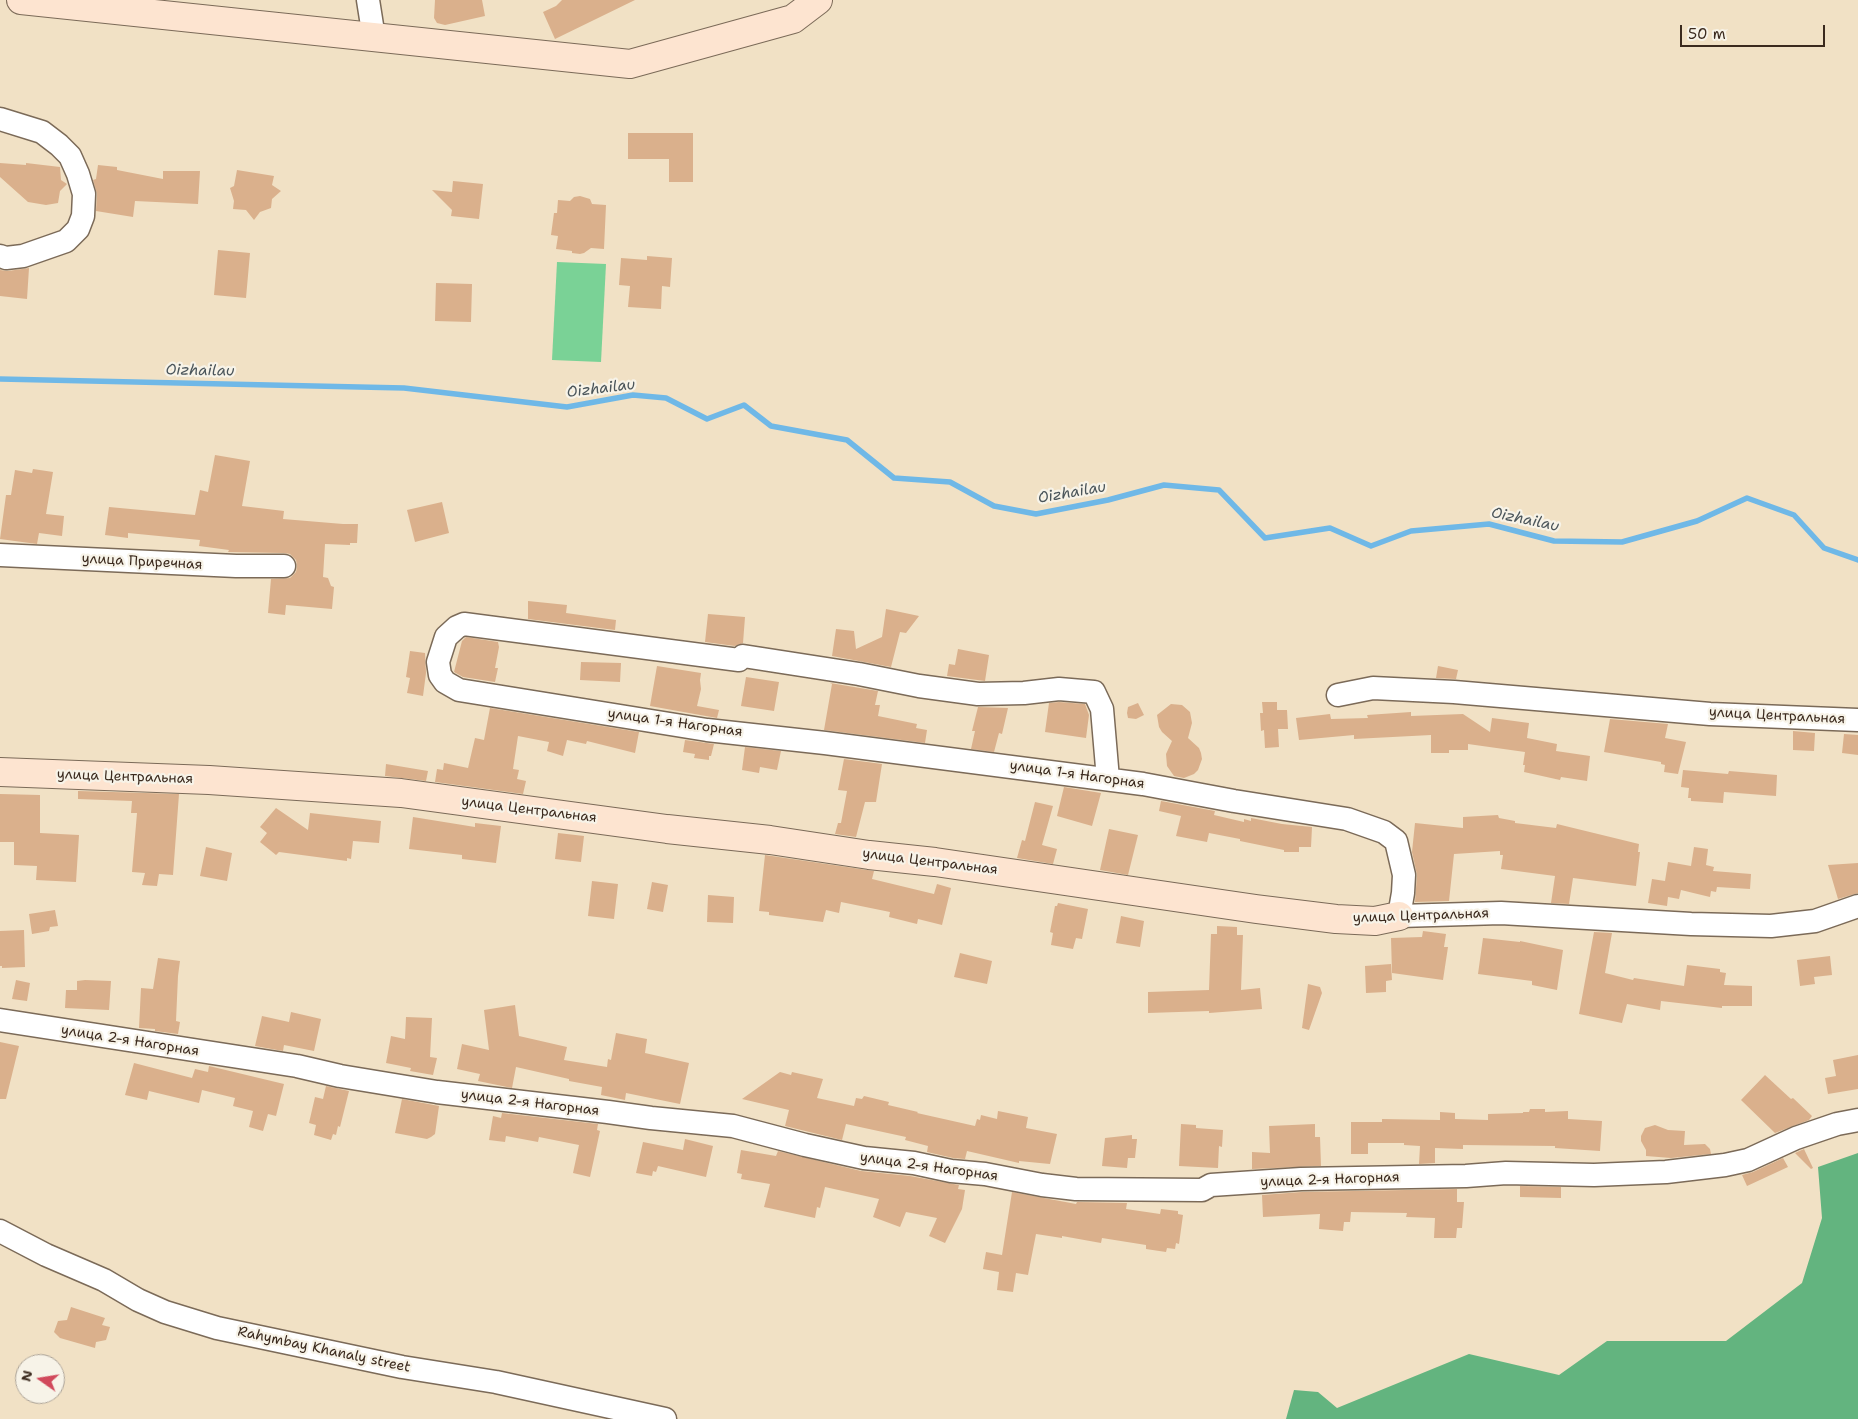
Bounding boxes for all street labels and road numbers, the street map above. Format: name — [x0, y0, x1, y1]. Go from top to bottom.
street label: улица Приречная — [81, 550, 203, 574]
street label: улица Центральная — [1709, 704, 1845, 728]
street label: улица 1-я Нагорная — [607, 705, 743, 741]
street label: улица 1-я Нагорная — [1009, 757, 1145, 793]
street label: улица Центральная — [57, 766, 193, 788]
street label: улица Центральная — [460, 793, 598, 827]
street label: улица Центральная — [861, 845, 999, 879]
street label: улица Центральная — [1353, 905, 1489, 927]
street label: улица 2-я Нагорная — [60, 1022, 200, 1060]
street label: улица 2-я Нагорная — [460, 1086, 600, 1120]
street label: улица 2-я Нагорная — [859, 1149, 999, 1185]
street label: улица 2-я Нагорная — [1260, 1169, 1400, 1191]
street label: Rahymbay Khanaly street — [236, 1323, 412, 1377]

